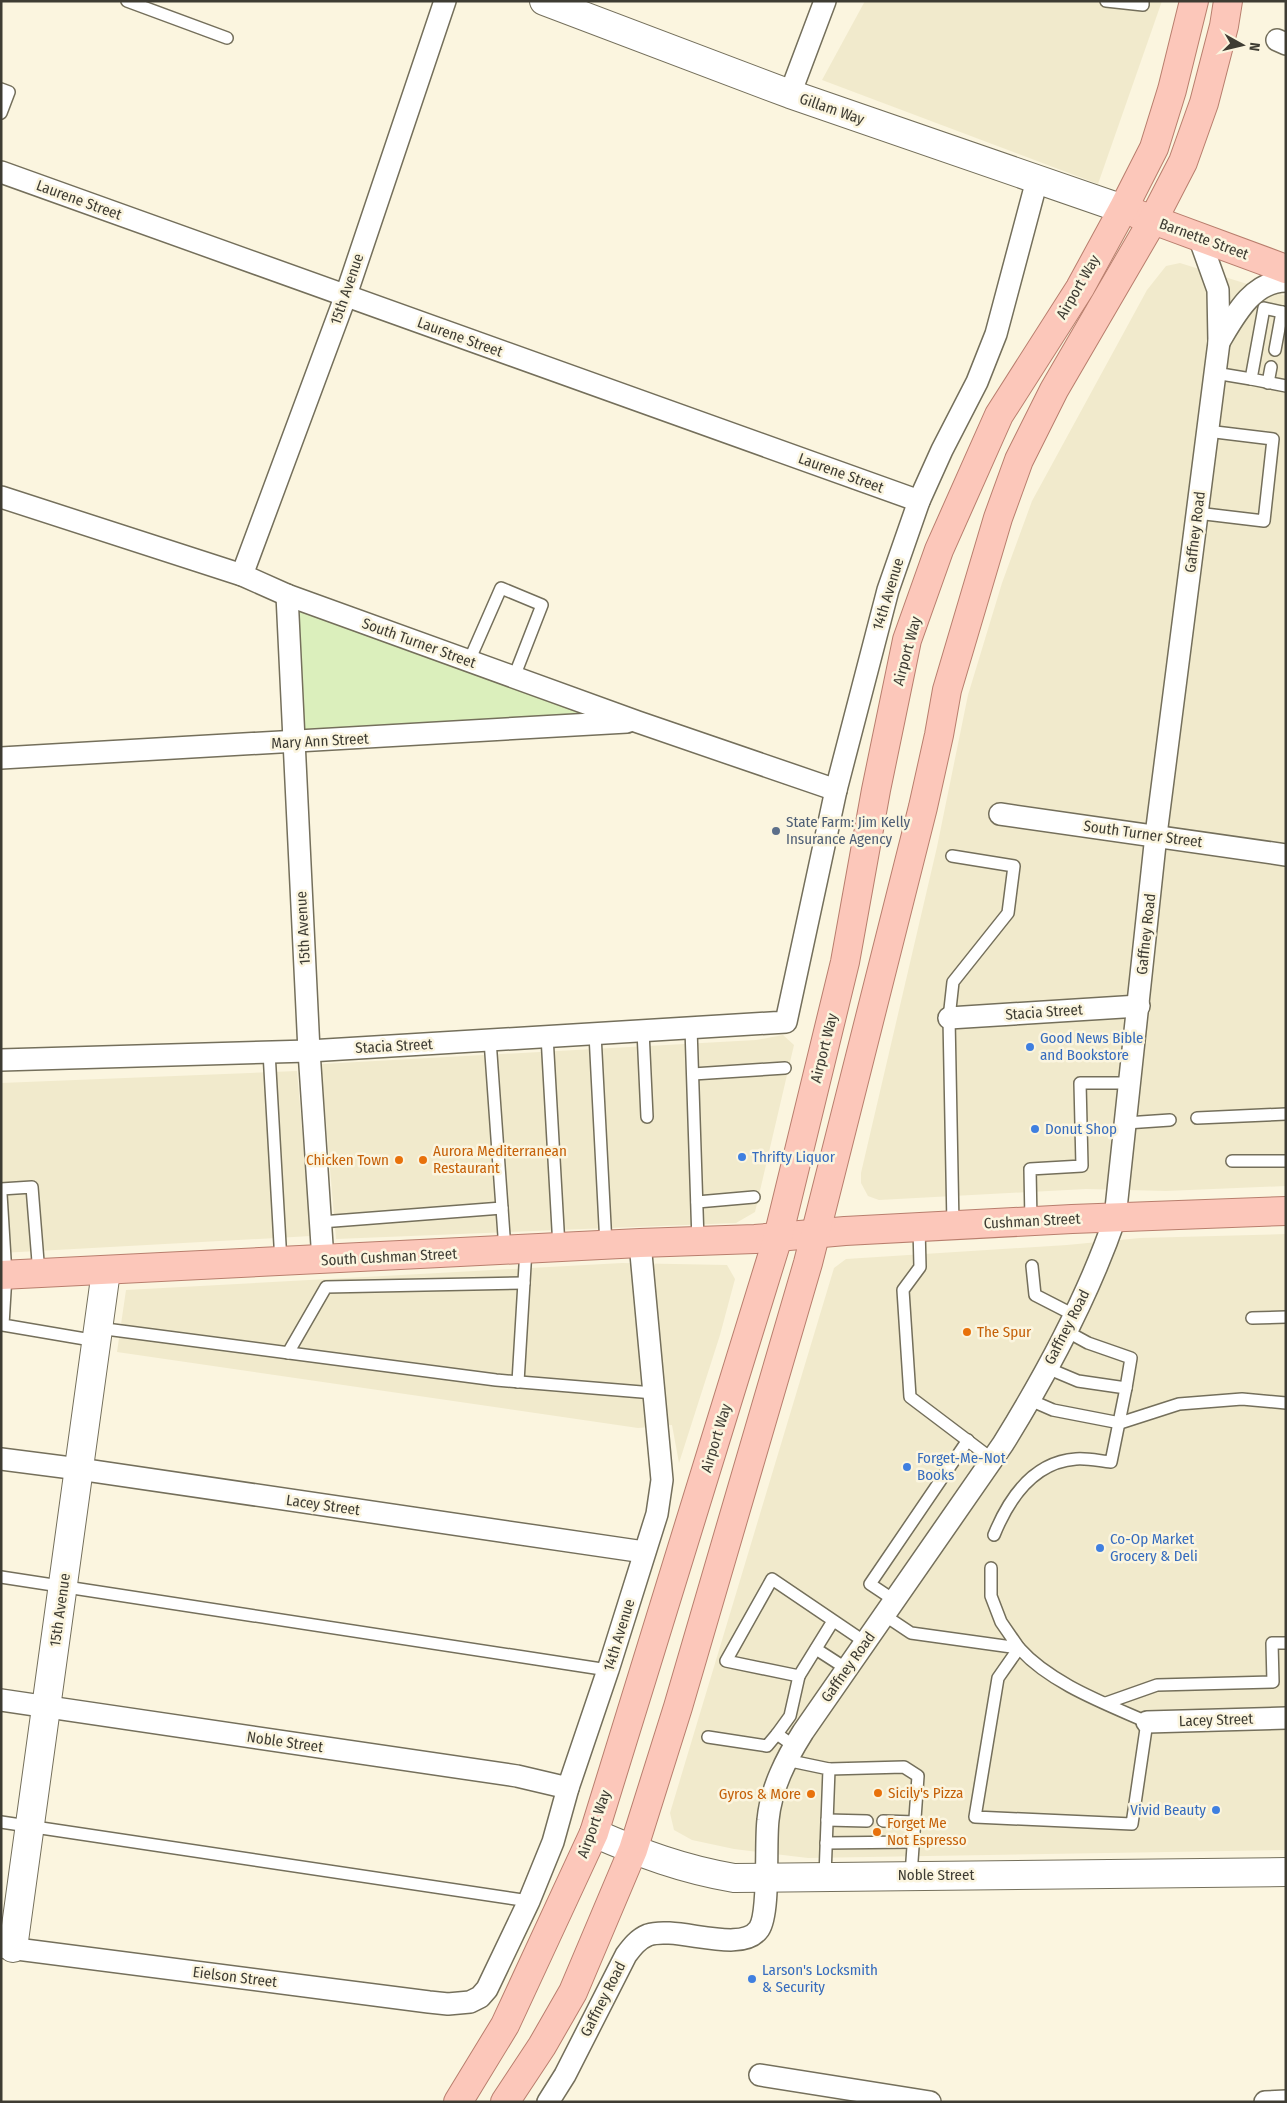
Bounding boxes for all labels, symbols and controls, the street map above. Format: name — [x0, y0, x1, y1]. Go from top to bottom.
north arrow — [1217, 20, 1267, 70]
text: N — [1245, 41, 1263, 52]
street label: Gillam Way — [797, 90, 867, 129]
street label: Laurene Street — [34, 176, 124, 224]
street label: Barnette Street — [1157, 215, 1251, 263]
street label: 15th Avenue — [326, 251, 368, 327]
street label: Airport Way — [1052, 251, 1104, 322]
street label: Laurene Street — [415, 313, 505, 361]
street label: Laurene Street — [796, 449, 886, 497]
street label: Gaffney Road — [1181, 490, 1209, 574]
street label: 14th Avenue — [868, 556, 908, 632]
street label: South Turner Street — [360, 614, 478, 672]
street label: Airport Way — [889, 614, 925, 688]
street label: Mary Ann Street — [271, 729, 369, 753]
place label: State Farm: Jim Kelly Insurance Agency — [786, 813, 911, 848]
street label: South Turner Street — [1082, 817, 1204, 851]
marker: State Farm: Jim Kelly Insurance Agency — [770, 825, 782, 837]
street label: 15th Avenue — [292, 891, 314, 965]
street label: Gaffney Road — [1133, 892, 1159, 976]
street label: Stacia Street — [1005, 1000, 1083, 1024]
street label: Airport Way — [807, 1011, 841, 1085]
place label: Good News Bible and Bookstore — [1040, 1029, 1143, 1064]
street label: Stacia Street — [355, 1035, 433, 1057]
marker: Good News Bible and Bookstore — [1024, 1041, 1036, 1053]
place label: Donut Shop — [1045, 1120, 1117, 1138]
marker: Donut Shop — [1029, 1123, 1041, 1135]
place label: Aurora Mediterranean Restaurant — [433, 1142, 567, 1177]
place label: Thrifty Liquor — [752, 1148, 836, 1166]
place label: Chicken Town — [306, 1151, 389, 1169]
marker: Thrifty Liquor — [736, 1151, 748, 1163]
marker: Chicken Town — [393, 1154, 405, 1166]
marker: Aurora Mediterranean Restaurant — [417, 1154, 429, 1166]
street label: Cushman Street — [983, 1209, 1081, 1233]
street label: South Cushman Street — [321, 1244, 458, 1270]
street label: Gaffney Road — [1040, 1287, 1094, 1367]
place label: The Spur — [977, 1323, 1032, 1341]
marker: The Spur — [961, 1326, 973, 1338]
street label: Airport Way — [697, 1401, 735, 1475]
place label: Forget-Me-Not Books — [917, 1449, 1006, 1484]
marker: Forget-Me-Not Books — [901, 1461, 913, 1473]
street label: Lacey Street — [285, 1491, 361, 1519]
place label: Co-Op Market Grocery & Deli — [1110, 1530, 1198, 1565]
marker: Co-Op Market Grocery & Deli — [1094, 1542, 1106, 1554]
street label: 15th Avenue — [46, 1572, 74, 1648]
street label: 14th Avenue — [599, 1597, 639, 1673]
street label: Gaffney Road — [817, 1628, 879, 1706]
street label: Lacey Street — [1178, 1710, 1254, 1730]
street label: Noble Street — [246, 1728, 324, 1756]
place label: Sicily's Pizza — [888, 1784, 963, 1802]
place label: Gyros & More — [719, 1785, 801, 1803]
street label: Airport Way — [573, 1787, 615, 1860]
marker: Sicily's Pizza — [872, 1787, 884, 1799]
marker: Gyros & More — [805, 1788, 817, 1800]
place label: Vivid Beauty — [1130, 1801, 1206, 1819]
marker: Vivid Beauty — [1210, 1804, 1222, 1816]
place label: Forget Me Not Espresso — [887, 1814, 967, 1849]
marker: Forget Me Not Espresso — [871, 1826, 883, 1838]
street label: Noble Street — [898, 1866, 974, 1884]
street label: Gaffney Road — [576, 1959, 630, 2039]
place label: Larson's Locksmith & Security — [762, 1961, 878, 1996]
street label: Eielson Street — [192, 1963, 278, 1991]
marker: Larson's Locksmith & Security — [746, 1973, 758, 1985]

